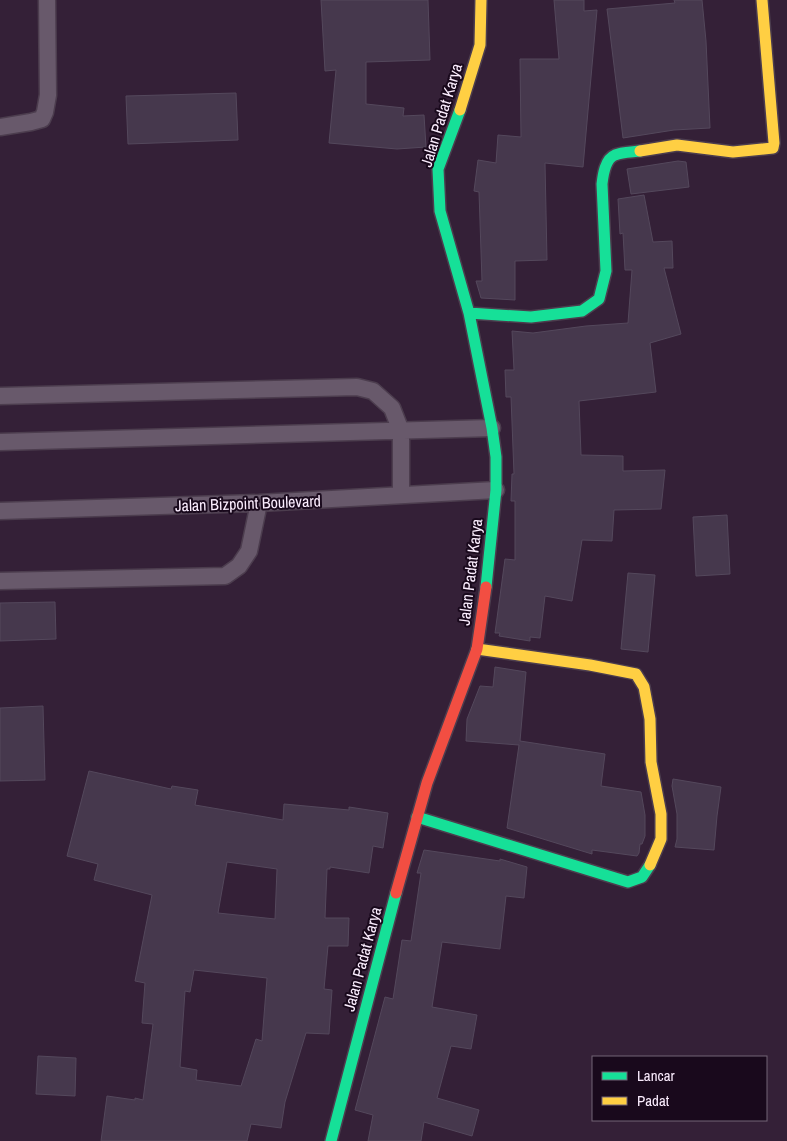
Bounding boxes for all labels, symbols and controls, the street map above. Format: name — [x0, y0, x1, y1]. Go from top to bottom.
street label: Jalan Padat Karya — [415, 60, 467, 169]
street label: Jalan Bizpoint Boulevard — [175, 489, 321, 517]
street label: Jalan Padat Karya — [453, 517, 488, 627]
street label: Jalan Padat Karya — [337, 904, 387, 1014]
legend — [592, 1056, 767, 1121]
text: Lancar — [637, 1065, 675, 1086]
text: Padat — [637, 1090, 670, 1111]

